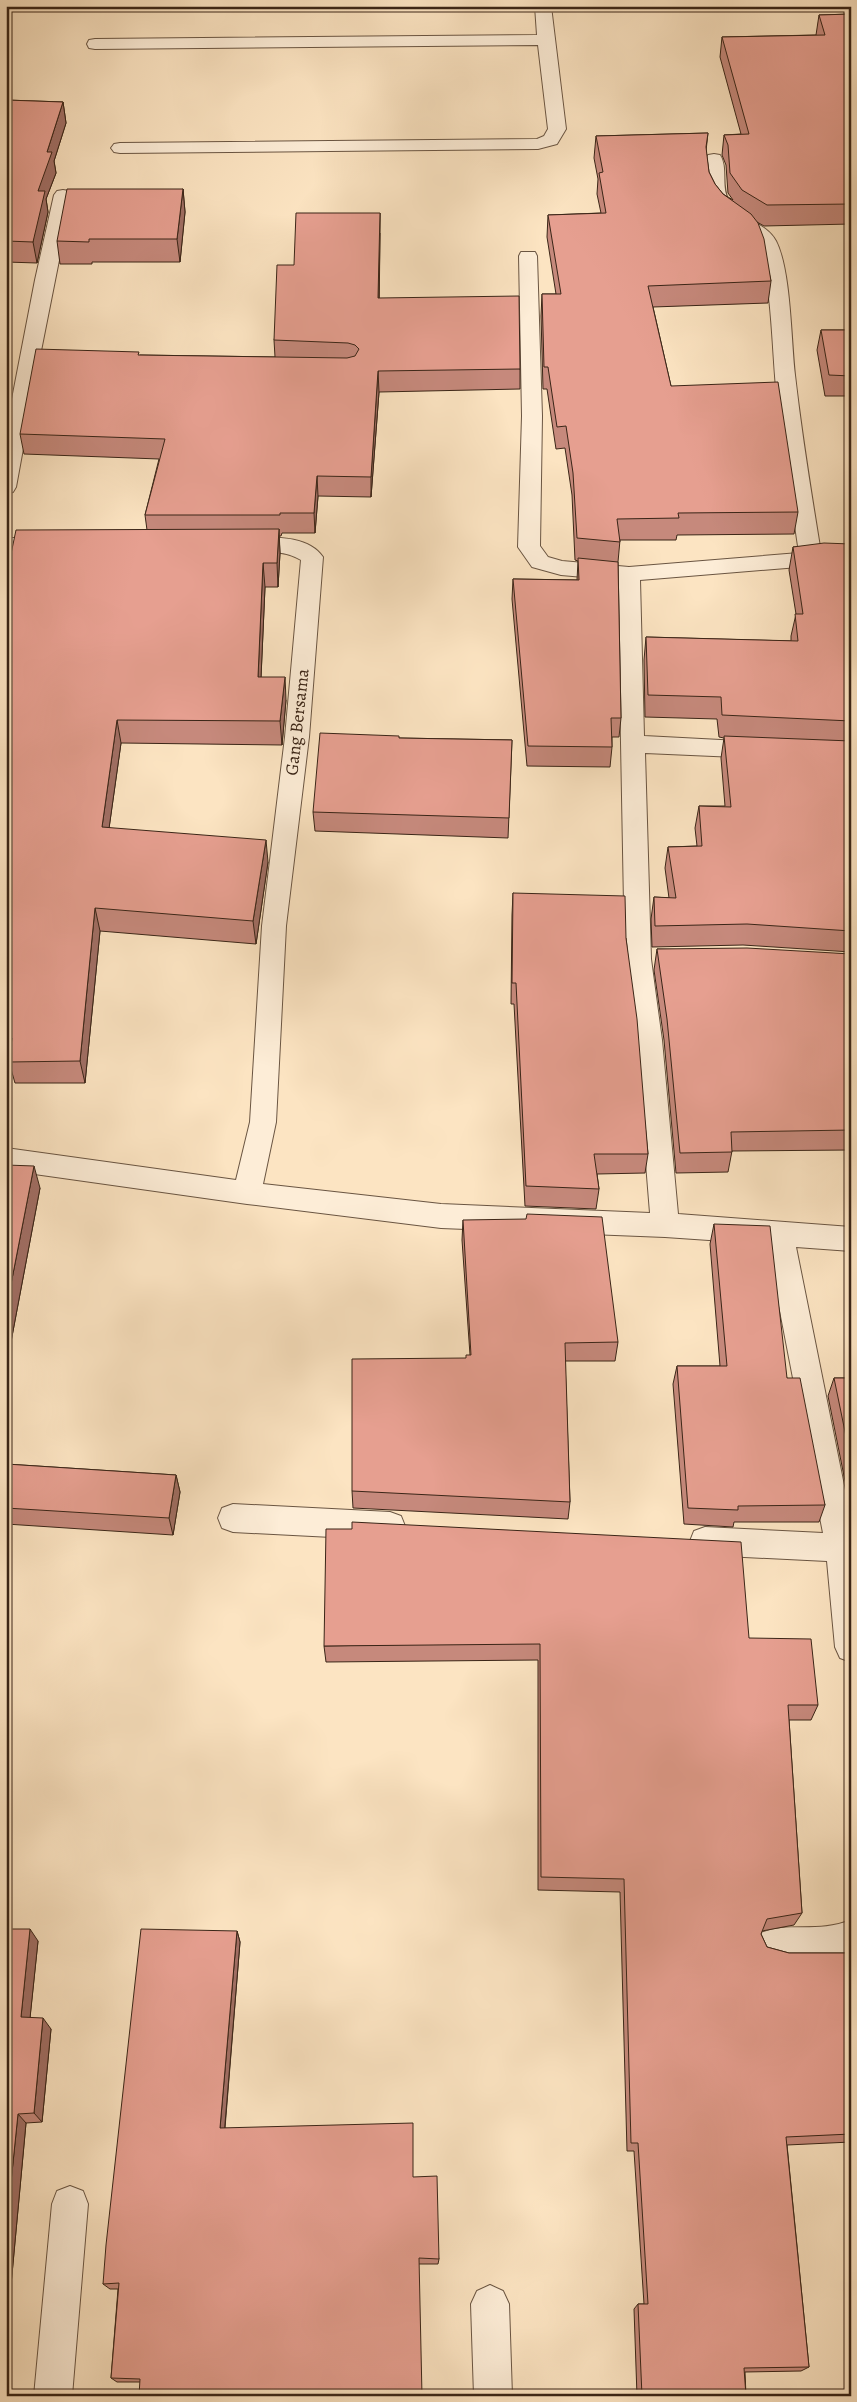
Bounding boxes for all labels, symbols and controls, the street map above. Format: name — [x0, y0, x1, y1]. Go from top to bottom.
street label: Gang Bersama — [279, 667, 315, 777]

